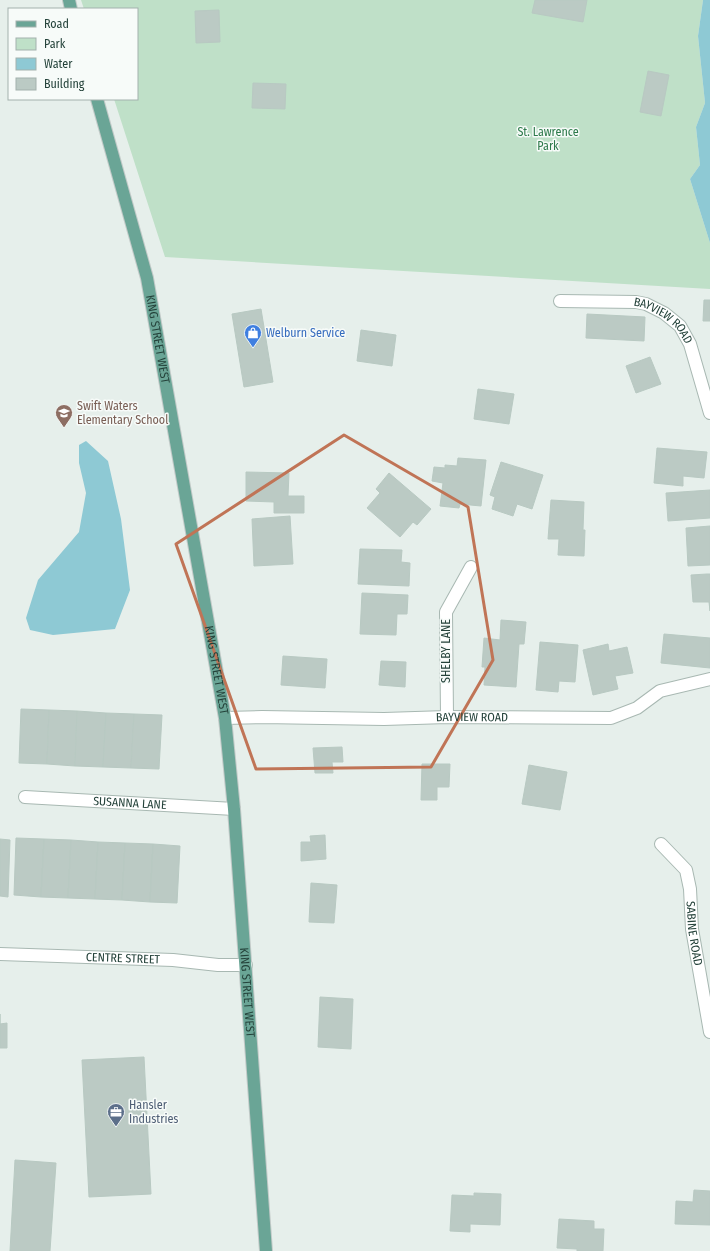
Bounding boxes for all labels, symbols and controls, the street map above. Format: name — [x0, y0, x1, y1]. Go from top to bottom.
legend — [8, 8, 138, 100]
text: Road — [44, 17, 69, 31]
text: Park — [44, 37, 66, 51]
text: Water — [44, 57, 73, 71]
text: Building — [44, 77, 85, 91]
park label: St. Lawrence Park — [517, 125, 579, 153]
street label: KING STREET WEST — [143, 294, 173, 385]
street label: BAYVIEW ROAD — [633, 295, 695, 346]
shop icon: Welburn Service — [243, 323, 263, 348]
place label: Welburn Service — [266, 326, 345, 340]
place label: Swift Waters Elementary School — [77, 399, 168, 427]
school or university icon: Swift Waters Elementary School — [54, 403, 74, 428]
street label: SHELBY LANE — [439, 619, 453, 683]
street label: KING STREET WEST — [202, 625, 231, 716]
street label: BAYVIEW ROAD — [436, 710, 508, 724]
street label: SUSANNA LANE — [93, 794, 167, 812]
street label: SABINE ROAD — [684, 901, 705, 967]
street label: KING STREET WEST — [237, 947, 258, 1038]
street label: CENTRE STREET — [86, 950, 161, 967]
place label: Hansler Industries — [129, 1098, 179, 1126]
office icon: Hansler Industries — [106, 1102, 126, 1127]

